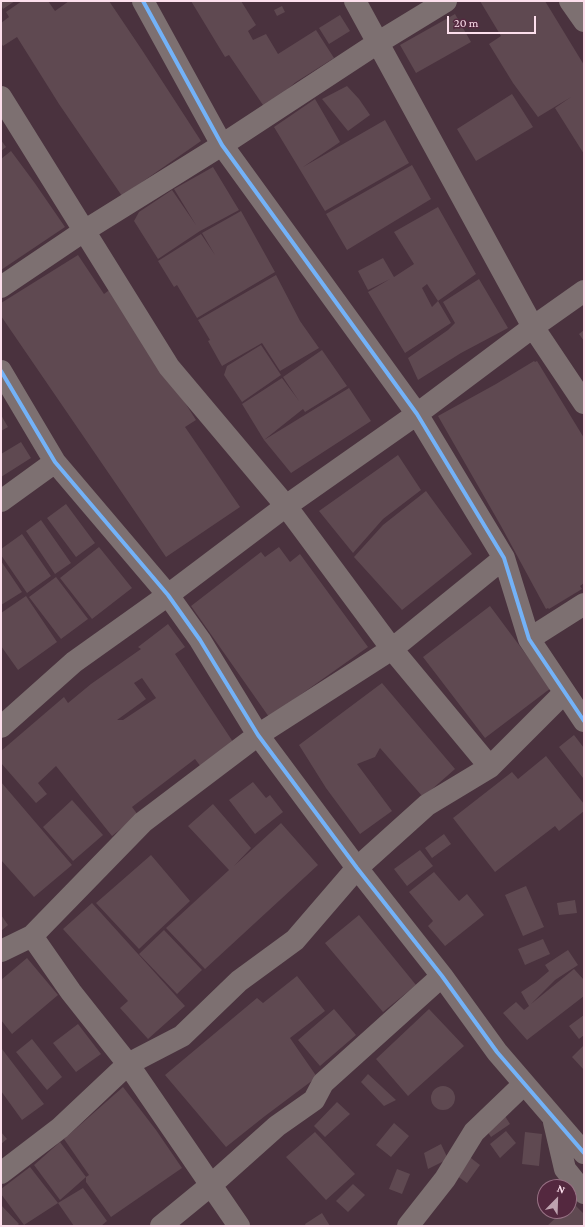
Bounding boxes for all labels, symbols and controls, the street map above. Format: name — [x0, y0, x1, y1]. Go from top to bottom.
scale bar — [449, 8, 538, 34]
text: 20 m — [454, 16, 478, 30]
north arrow — [537, 1179, 577, 1219]
text: N — [556, 1182, 567, 1196]

